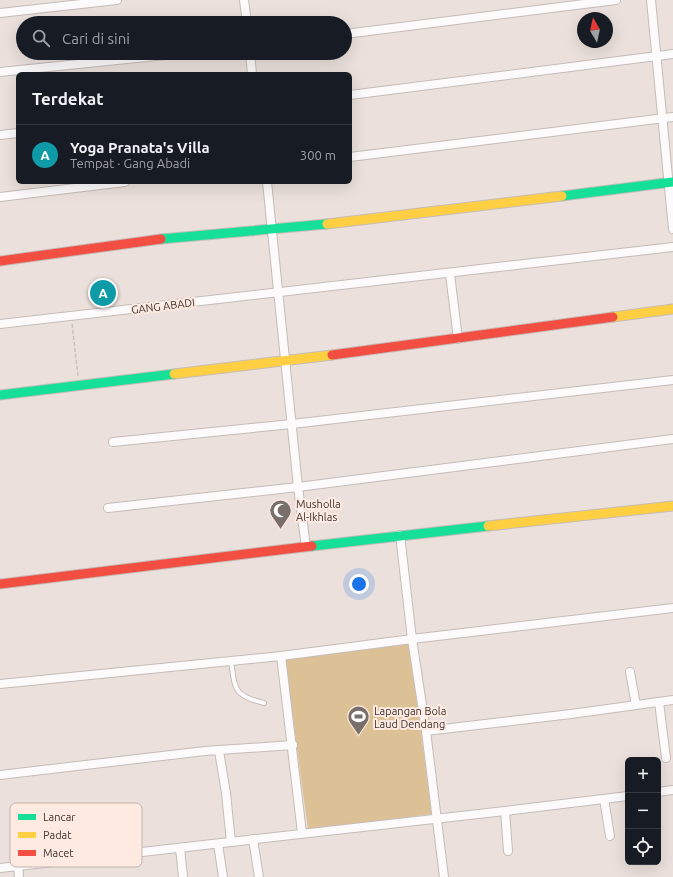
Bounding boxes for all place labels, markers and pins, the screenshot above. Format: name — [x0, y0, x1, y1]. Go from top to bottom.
pin: A — [90, 278, 116, 308]
mosque icon: Musholla Al-Ikhlas — [267, 497, 293, 530]
place label: Musholla Al-Ikhlas — [296, 498, 341, 523]
sports icon: Lapangan Bola Laud Dendang — [345, 704, 371, 737]
place label: Lapangan Bola Laud Dendang — [374, 705, 446, 730]

